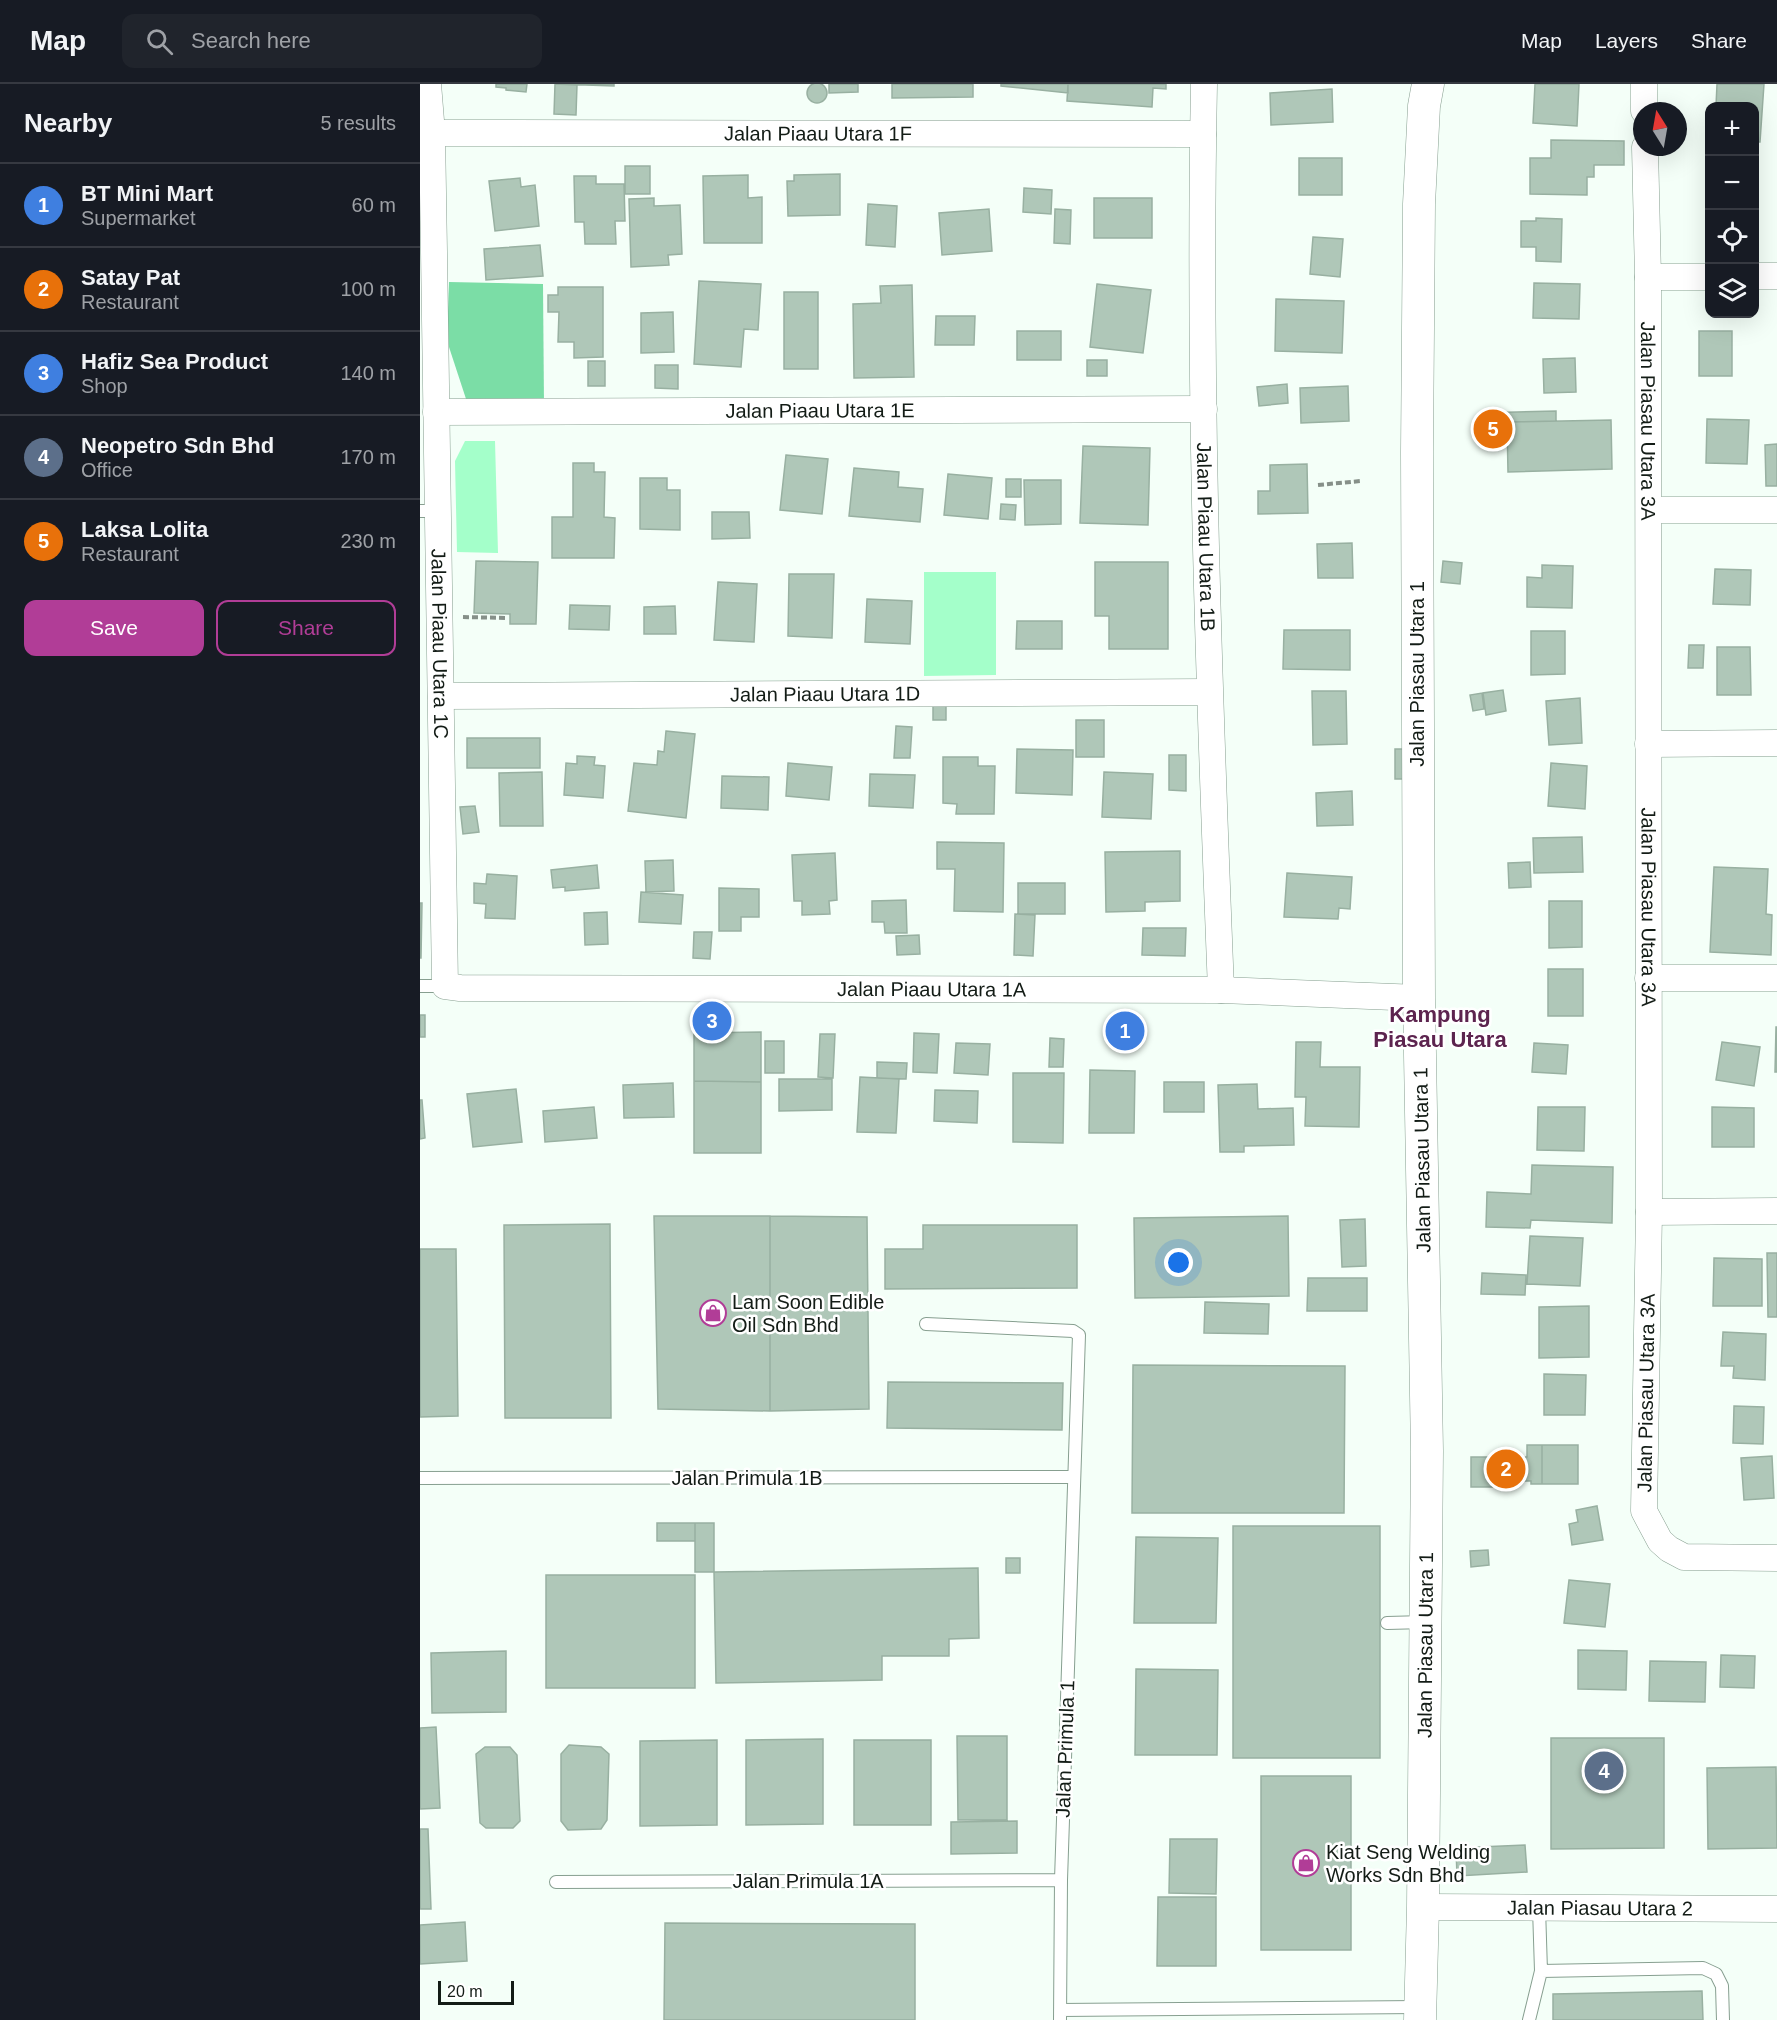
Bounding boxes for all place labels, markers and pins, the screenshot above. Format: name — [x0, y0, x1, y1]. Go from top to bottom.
pin: 5 — [1474, 406, 1512, 452]
pin: 3 — [692, 998, 732, 1044]
pin: 1 — [1106, 1008, 1144, 1054]
place label: Lam Soon Edible Oil Sdn Bhd — [732, 1291, 884, 1336]
shop icon: Lam Soon Edible Oil Sdn Bhd — [698, 1298, 728, 1328]
pin: 2 — [1486, 1446, 1526, 1492]
pin: 4 — [1584, 1748, 1624, 1794]
place label: Kiat Seng Welding Works Sdn Bhd — [1326, 1841, 1490, 1886]
shop icon: Kiat Seng Welding Works Sdn Bhd — [1291, 1848, 1321, 1878]

